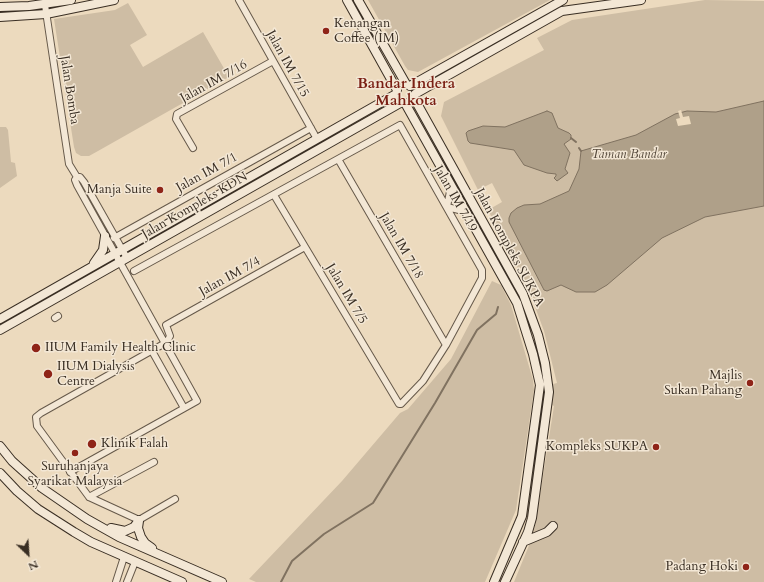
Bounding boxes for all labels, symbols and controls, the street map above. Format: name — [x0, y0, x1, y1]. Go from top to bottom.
place label: Kenangan Coffee (IM) — [334, 16, 399, 47]
marker: Kenangan Coffee (IM) — [321, 26, 331, 36]
street label: Jalan IM 7/15 — [262, 28, 312, 100]
street label: Jalan Bomba — [56, 55, 82, 125]
street label: Jalan IM 7/16 — [178, 57, 250, 107]
district label: Bandar Indera Mahkota — [357, 76, 455, 111]
park label: Taman Bandar — [591, 147, 667, 163]
street label: Jalan IM 7/1 — [174, 150, 240, 196]
street label: Jalan IM 7/19 — [430, 163, 480, 235]
street label: Jalan Kompleks KDN — [139, 169, 251, 243]
place label: Manja Suite — [87, 182, 152, 198]
marker: Manja Suite — [155, 185, 165, 195]
street label: Jalan Kompleks SUKPA — [471, 186, 547, 310]
street label: Jalan IM 7/18 — [376, 210, 426, 282]
street label: Jalan IM 7/4 — [197, 254, 263, 300]
street label: Jalan IM 7/5 — [322, 261, 370, 327]
place label: IIUM Family Health Clinic — [45, 340, 196, 356]
marker: IIUM Family Health Clinic — [30, 342, 42, 354]
place label: IIUM Dialysis Centre — [57, 359, 135, 390]
marker: IIUM Dialysis Centre — [42, 368, 54, 380]
place label: Majlis Sukan Pahang — [664, 368, 742, 399]
marker: Majlis Sukan Pahang — [745, 378, 755, 388]
place label: Klinik Falah — [101, 436, 168, 452]
marker: Klinik Falah — [86, 438, 98, 450]
place label: Kompleks SUKPA — [546, 439, 648, 455]
marker: Kompleks SUKPA — [651, 442, 661, 452]
marker: Suruhanjaya Syarikat Malaysia — [70, 448, 80, 458]
place label: Suruhanjaya Syarikat Malaysia — [28, 459, 122, 490]
north arrow — [8, 534, 48, 574]
text: N — [26, 557, 41, 574]
place label: Padang Hoki — [665, 559, 738, 575]
marker: Padang Hoki — [741, 562, 751, 572]

